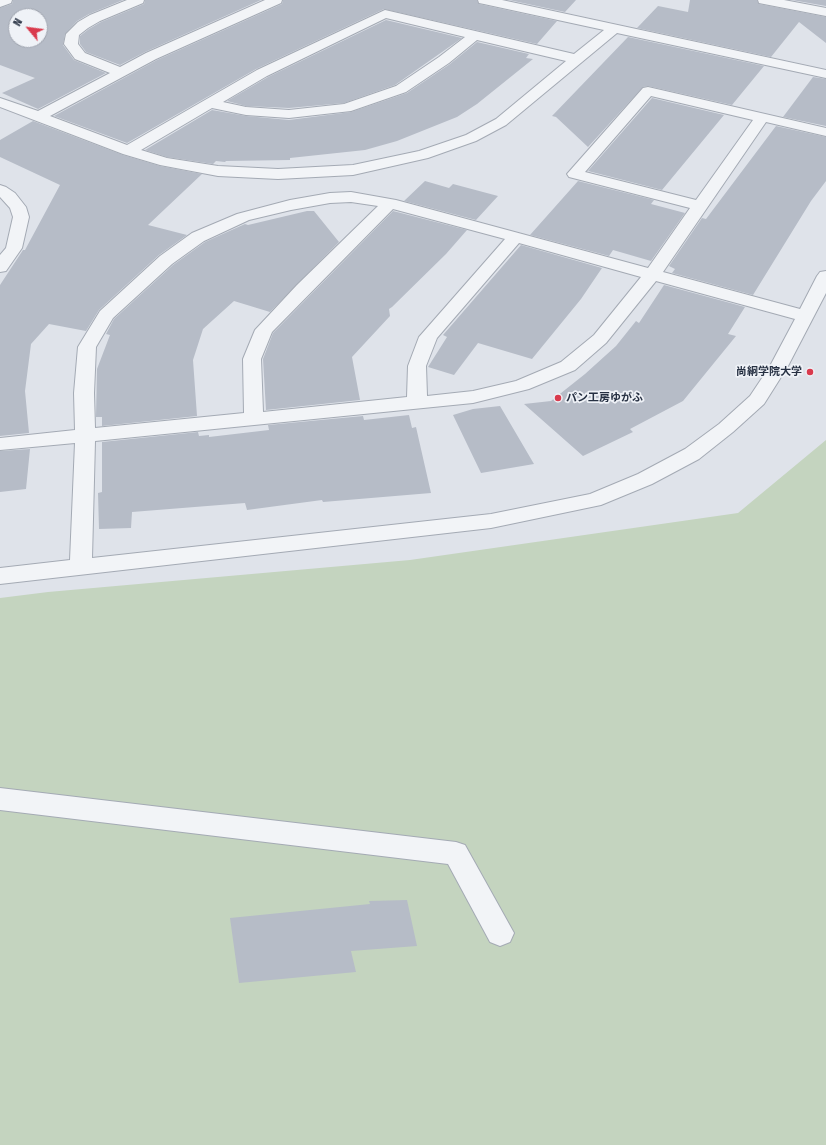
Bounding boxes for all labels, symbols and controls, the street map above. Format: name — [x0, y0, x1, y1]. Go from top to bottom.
north arrow — [8, 8, 48, 48]
text: N — [11, 16, 25, 28]
place label: 尚絅学院大学 — [736, 365, 802, 379]
marker: 尚絅学院大学 — [805, 367, 815, 377]
place label: パン工房ゆがふ — [566, 391, 643, 405]
marker: パン工房ゆがふ — [553, 393, 563, 403]

